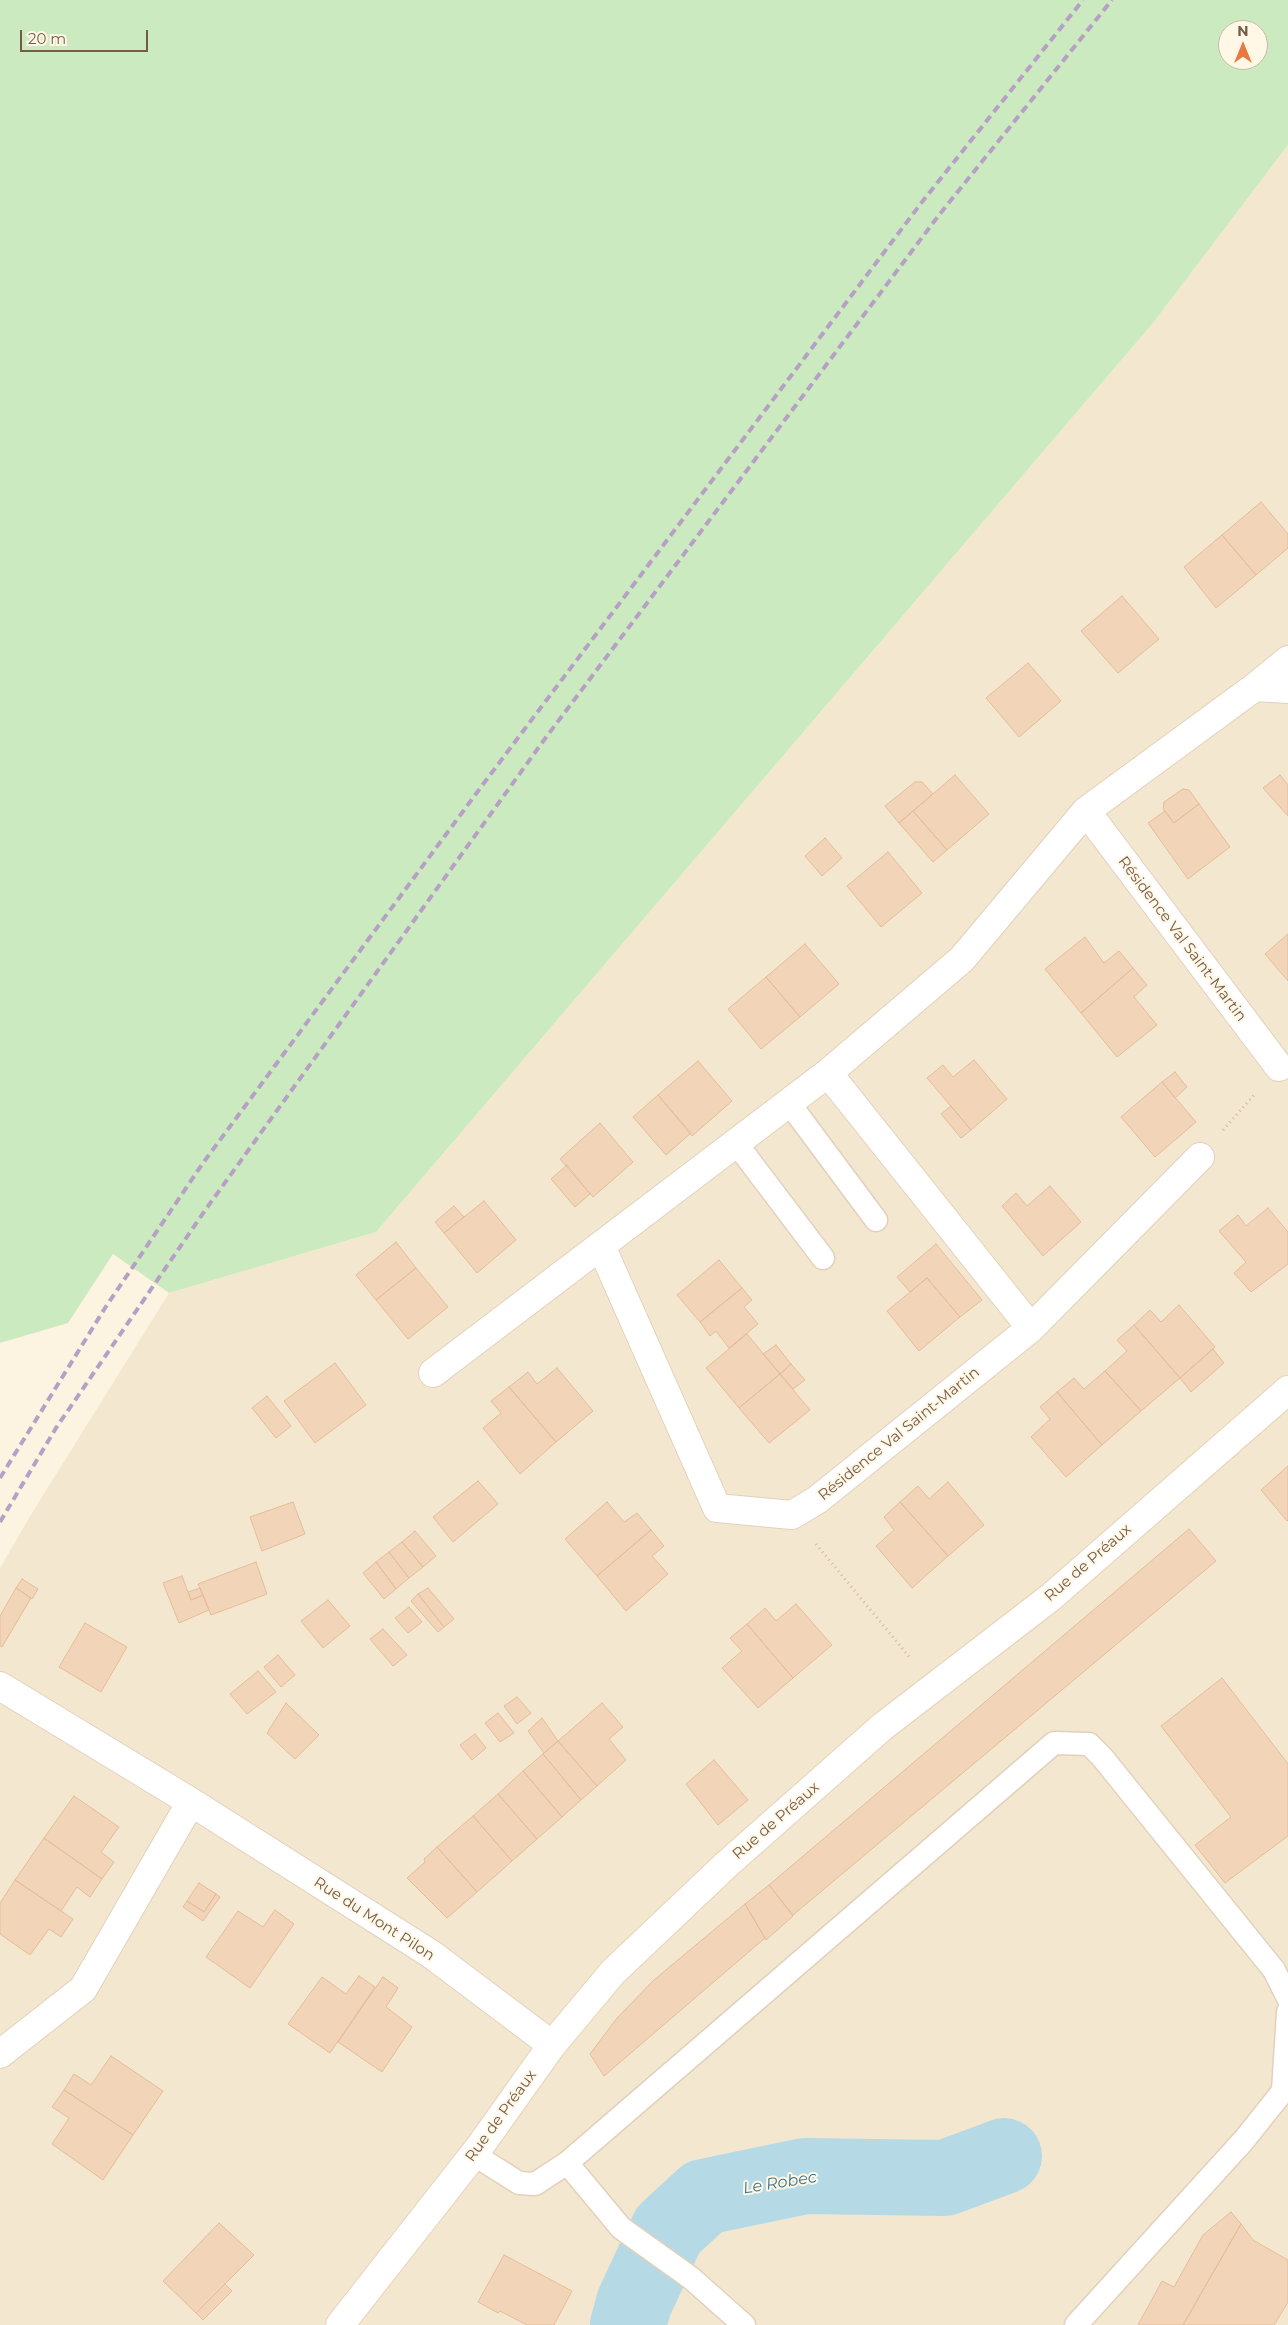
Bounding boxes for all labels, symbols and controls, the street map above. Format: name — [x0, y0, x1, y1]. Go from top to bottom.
scale bar — [22, 20, 150, 52]
north arrow — [1218, 20, 1268, 70]
text: N — [1237, 22, 1249, 40]
text: 20 m — [28, 29, 66, 48]
street label: Résidence Val Saint-Martin — [1114, 853, 1250, 1025]
street label: Résidence Val Saint-Martin — [815, 1363, 983, 1505]
street label: Rue de Préaux — [1041, 1520, 1135, 1606]
street label: Rue de Préaux — [729, 1778, 823, 1864]
street label: Rue du Mont Pilon — [310, 1873, 438, 1965]
street label: Rue de Préaux — [462, 2067, 540, 2165]
water label: Le Robec — [742, 2168, 818, 2198]

